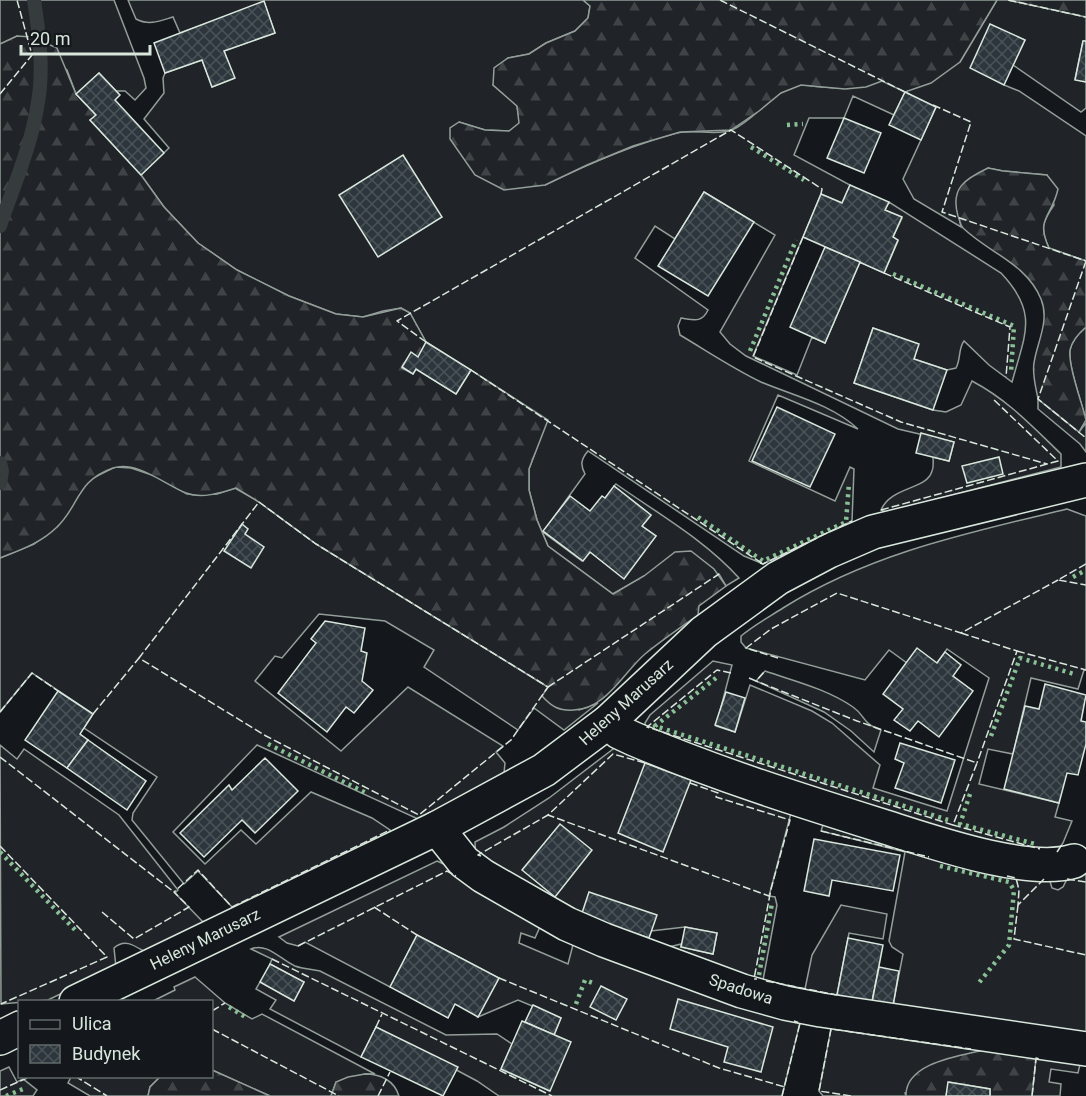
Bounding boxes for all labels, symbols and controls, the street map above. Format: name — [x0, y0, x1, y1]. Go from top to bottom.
scale bar — [21, 18, 150, 56]
text: 20 m — [30, 28, 70, 49]
street label: Heleny Marusarz — [575, 655, 677, 749]
street label: Heleny Marusarz — [147, 904, 263, 974]
street label: Spadowa — [707, 970, 775, 1008]
legend — [18, 1000, 213, 1078]
text: Ulica — [72, 1013, 112, 1034]
text: Budynek — [72, 1043, 141, 1064]

